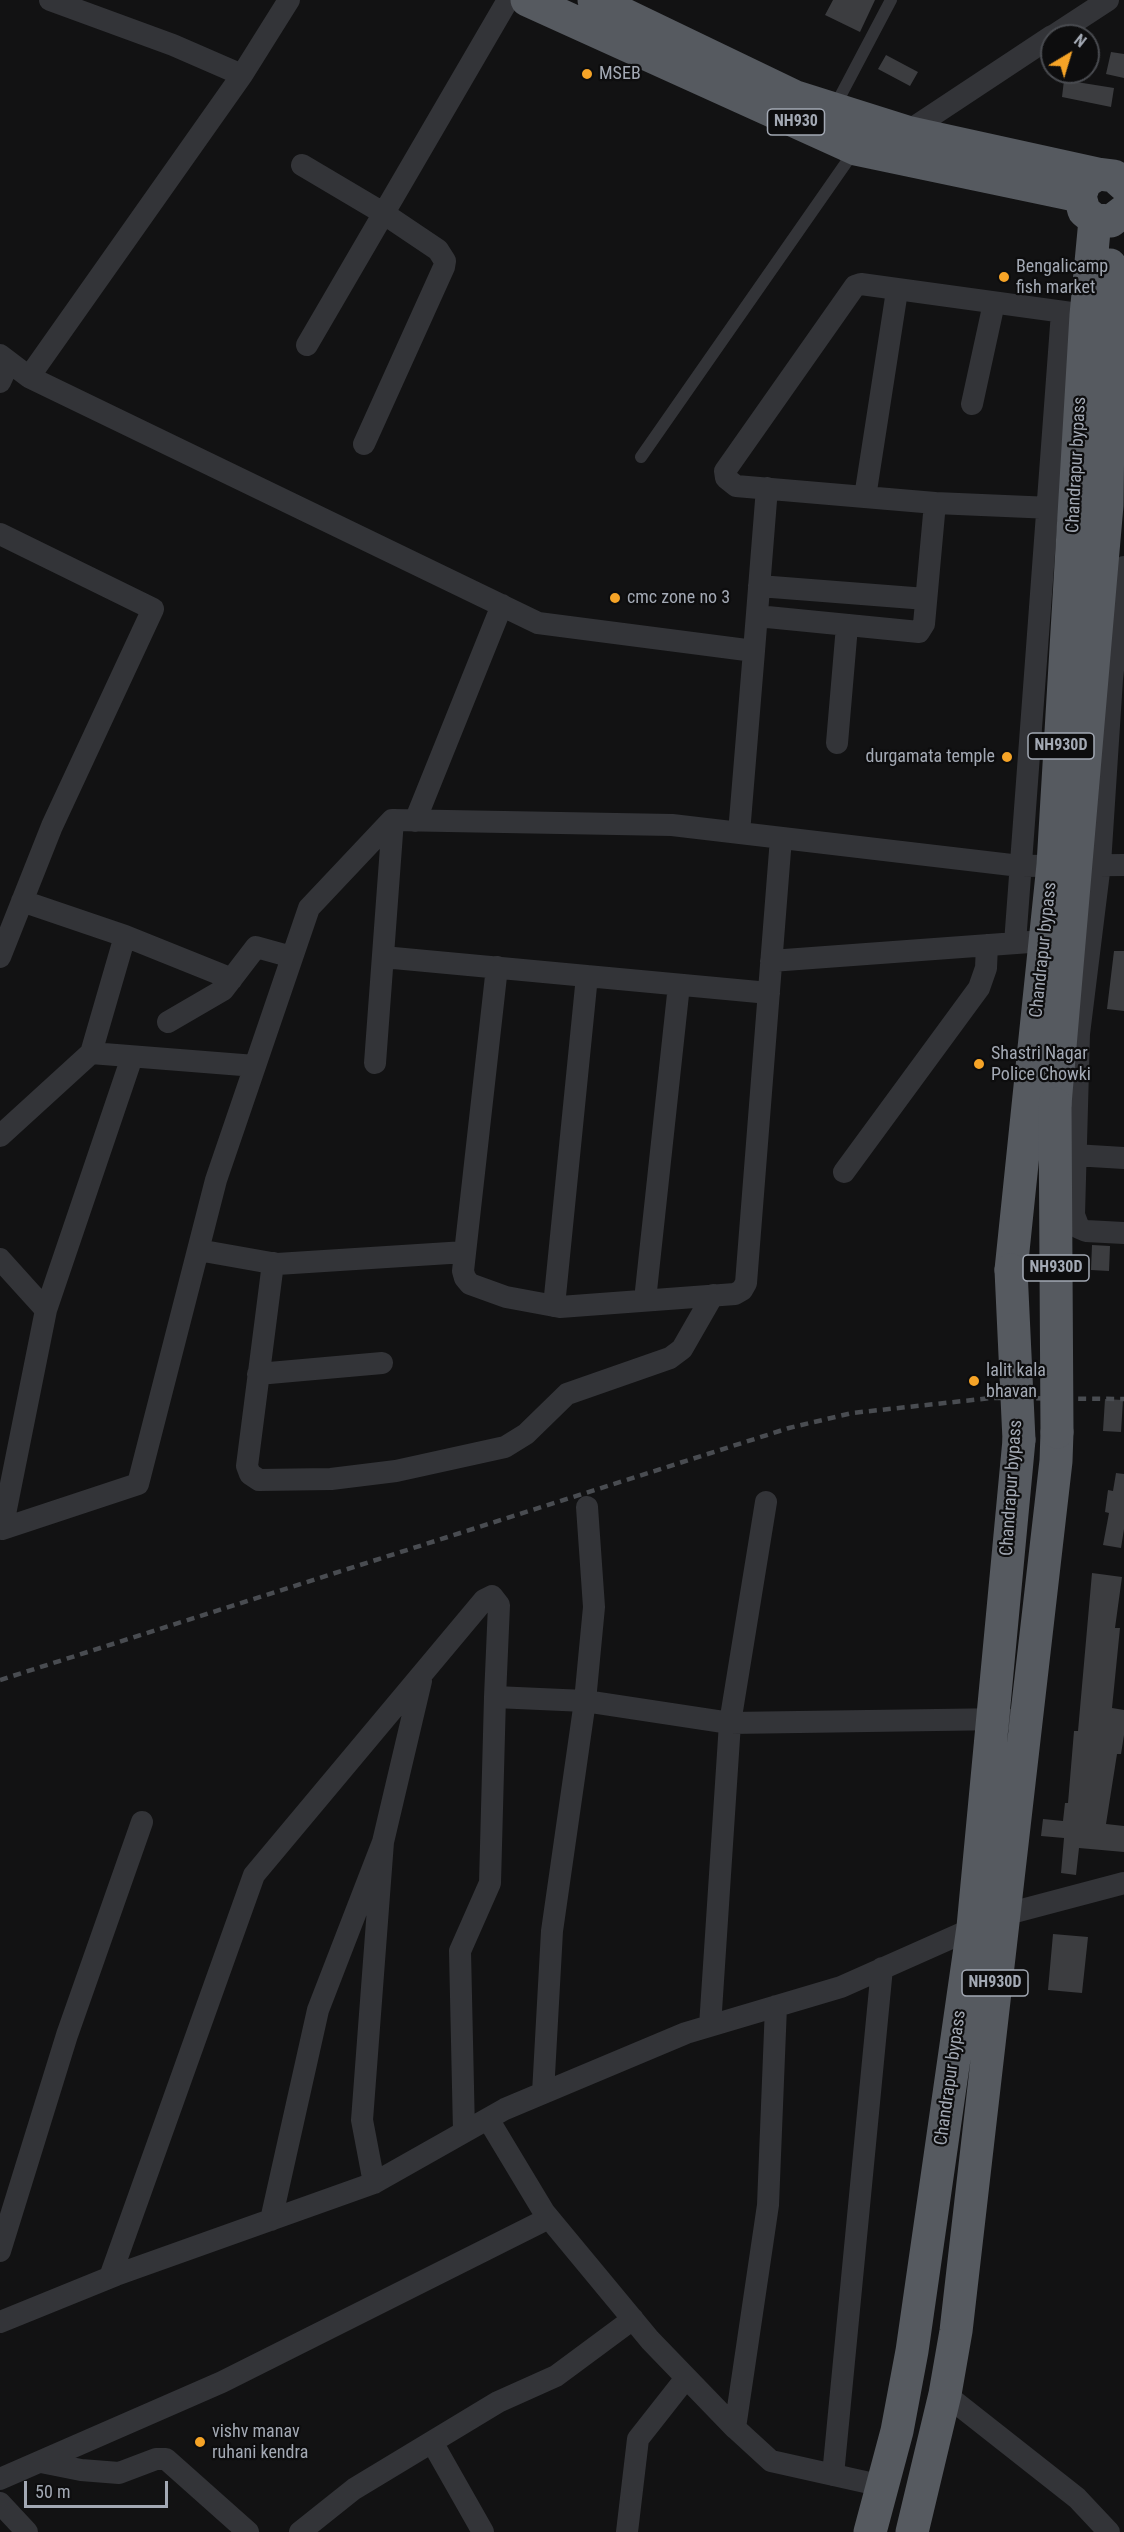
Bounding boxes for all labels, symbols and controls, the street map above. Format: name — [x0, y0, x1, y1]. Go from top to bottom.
north arrow — [1040, 24, 1100, 84]
text: N — [1070, 30, 1090, 51]
place label: MSEB — [599, 63, 641, 85]
marker: MSEB — [580, 67, 594, 81]
road number: NH930 — [768, 109, 824, 135]
place label: Bengalicamp fish market — [1016, 256, 1108, 298]
marker: Bengalicamp fish market — [997, 270, 1011, 284]
street label: Chandrapur bypass — [1063, 396, 1091, 534]
place label: cmc zone no 3 — [627, 587, 730, 609]
marker: cmc zone no 3 — [608, 591, 622, 605]
road number: NH930D — [1028, 733, 1094, 759]
place label: durgamata temple — [866, 746, 995, 768]
marker: durgamata temple — [1000, 750, 1014, 764]
street label: Chandrapur bypass — [1026, 881, 1062, 1019]
place label: Shastri Nagar Police Chowki — [991, 1043, 1091, 1086]
marker: Shastri Nagar Police Chowki — [972, 1057, 986, 1071]
road number: NH930D — [1023, 1255, 1089, 1281]
place label: lalit kala bhavan — [986, 1360, 1046, 1402]
marker: lalit kala bhavan — [967, 1374, 981, 1388]
street label: Chandrapur bypass — [996, 1419, 1028, 1557]
road number: NH930D — [962, 1970, 1028, 1996]
street label: Chandrapur bypass — [931, 2009, 971, 2147]
place label: vishv manav ruhani kendra — [212, 2421, 308, 2464]
marker: vishv manav ruhani kendra — [193, 2435, 207, 2449]
scale bar — [27, 2469, 171, 2507]
text: 50 m — [35, 2481, 70, 2502]

